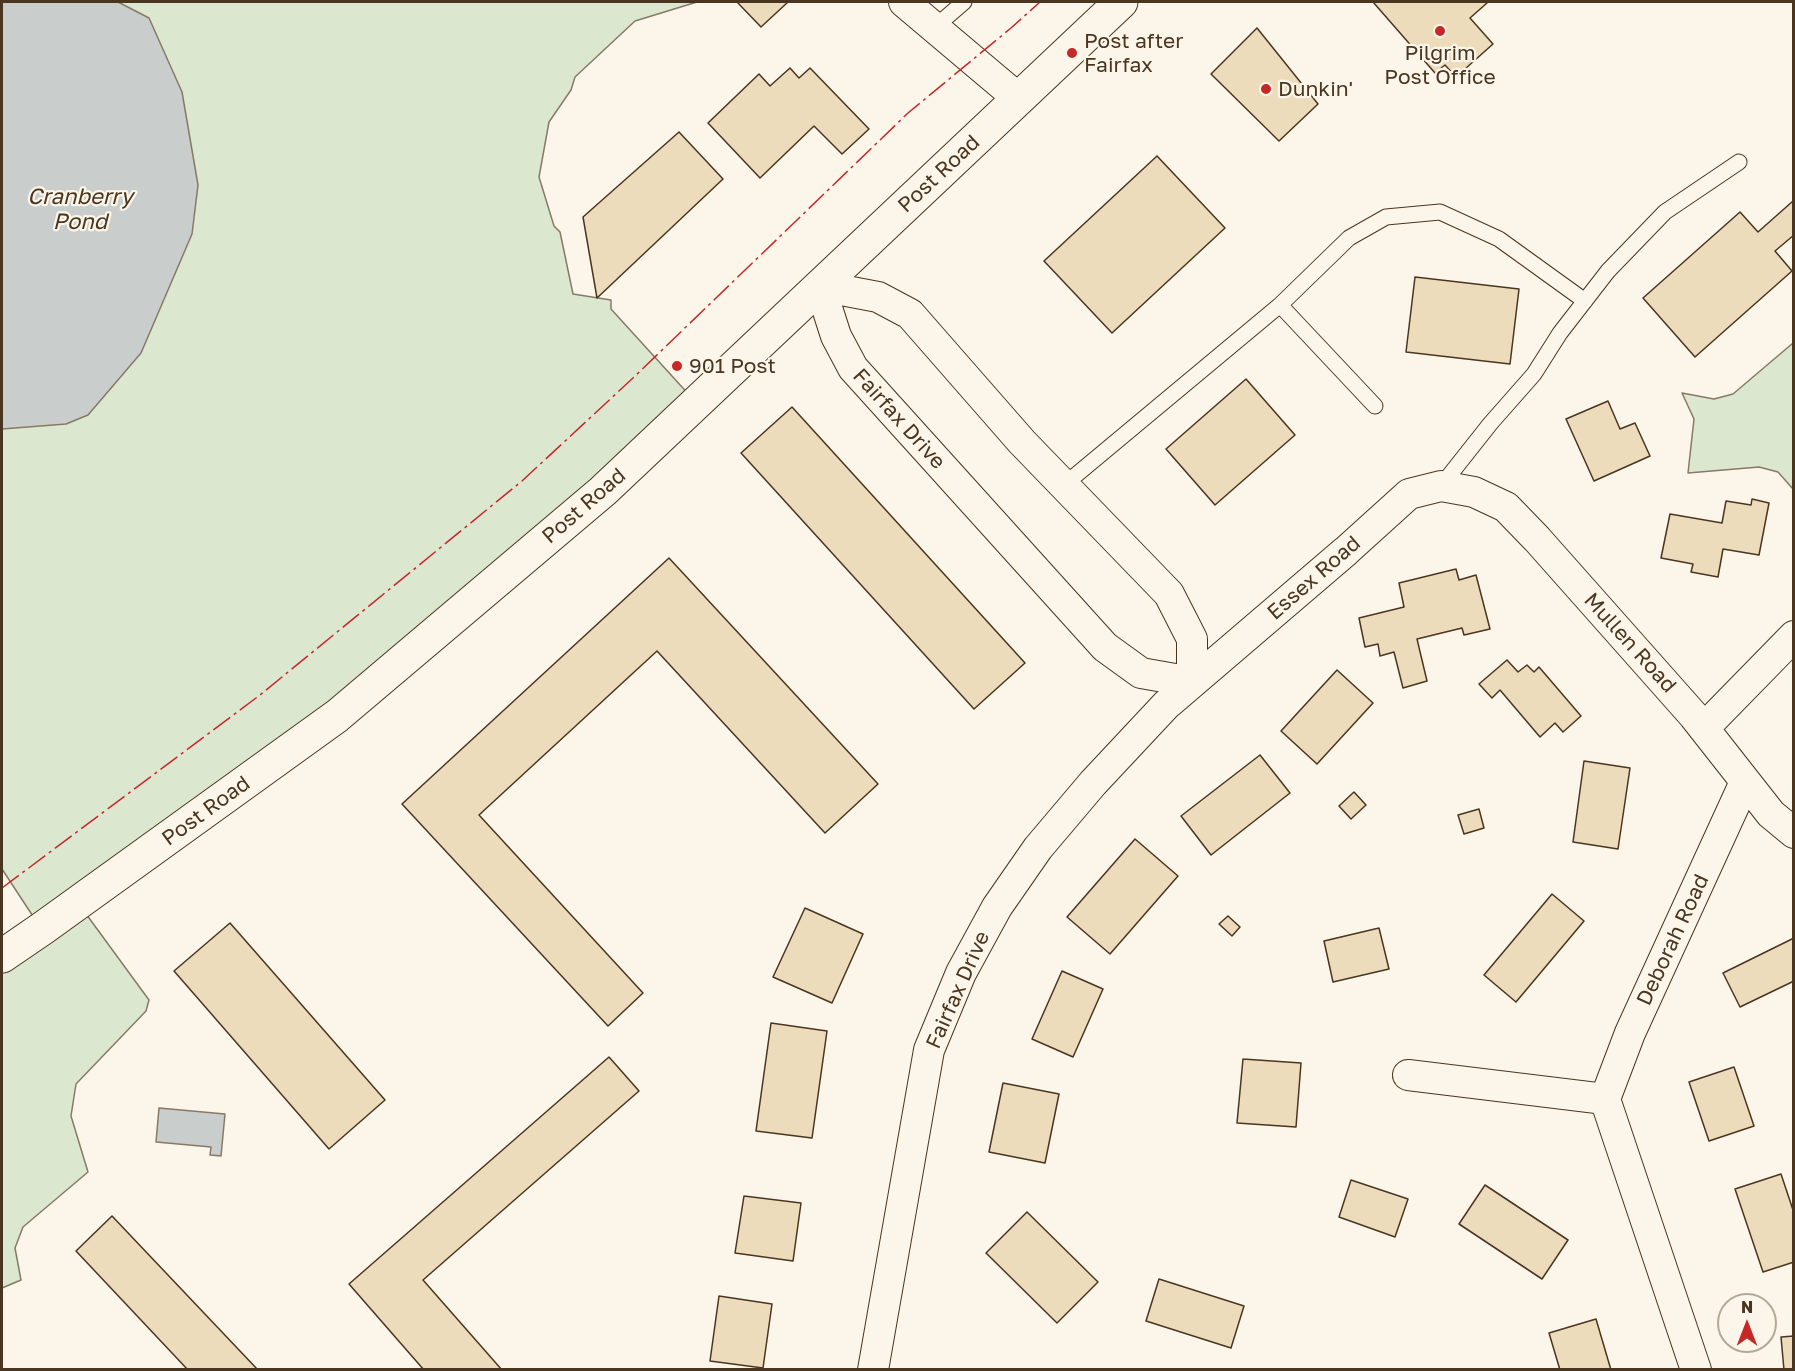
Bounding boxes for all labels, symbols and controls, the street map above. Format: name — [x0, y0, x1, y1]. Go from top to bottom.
marker: Pilgrim Post Office — [1433, 24, 1447, 38]
place label: Post after Fairfax — [1084, 28, 1183, 78]
place label: Pilgrim Post Office — [1384, 40, 1496, 90]
marker: Post after Fairfax — [1065, 46, 1079, 60]
place label: Dunkin' — [1278, 76, 1353, 102]
marker: Dunkin' — [1259, 82, 1273, 96]
street label: Post Road — [893, 130, 985, 218]
water label: Cranberry Pond — [27, 184, 133, 236]
place label: 901 Post — [689, 353, 776, 379]
marker: 901 Post — [670, 359, 684, 373]
street label: Fairfax Drive — [847, 364, 951, 474]
street label: Post Road — [537, 463, 631, 549]
street label: Essex Road — [1262, 531, 1366, 625]
street label: Mullen Road — [1579, 588, 1681, 698]
street label: Post Road — [157, 771, 255, 851]
street label: Deborah Road — [1632, 870, 1714, 1010]
street label: Fairfax Drive — [921, 927, 995, 1053]
north arrow — [1717, 1293, 1777, 1353]
text: N — [1741, 1297, 1753, 1317]

